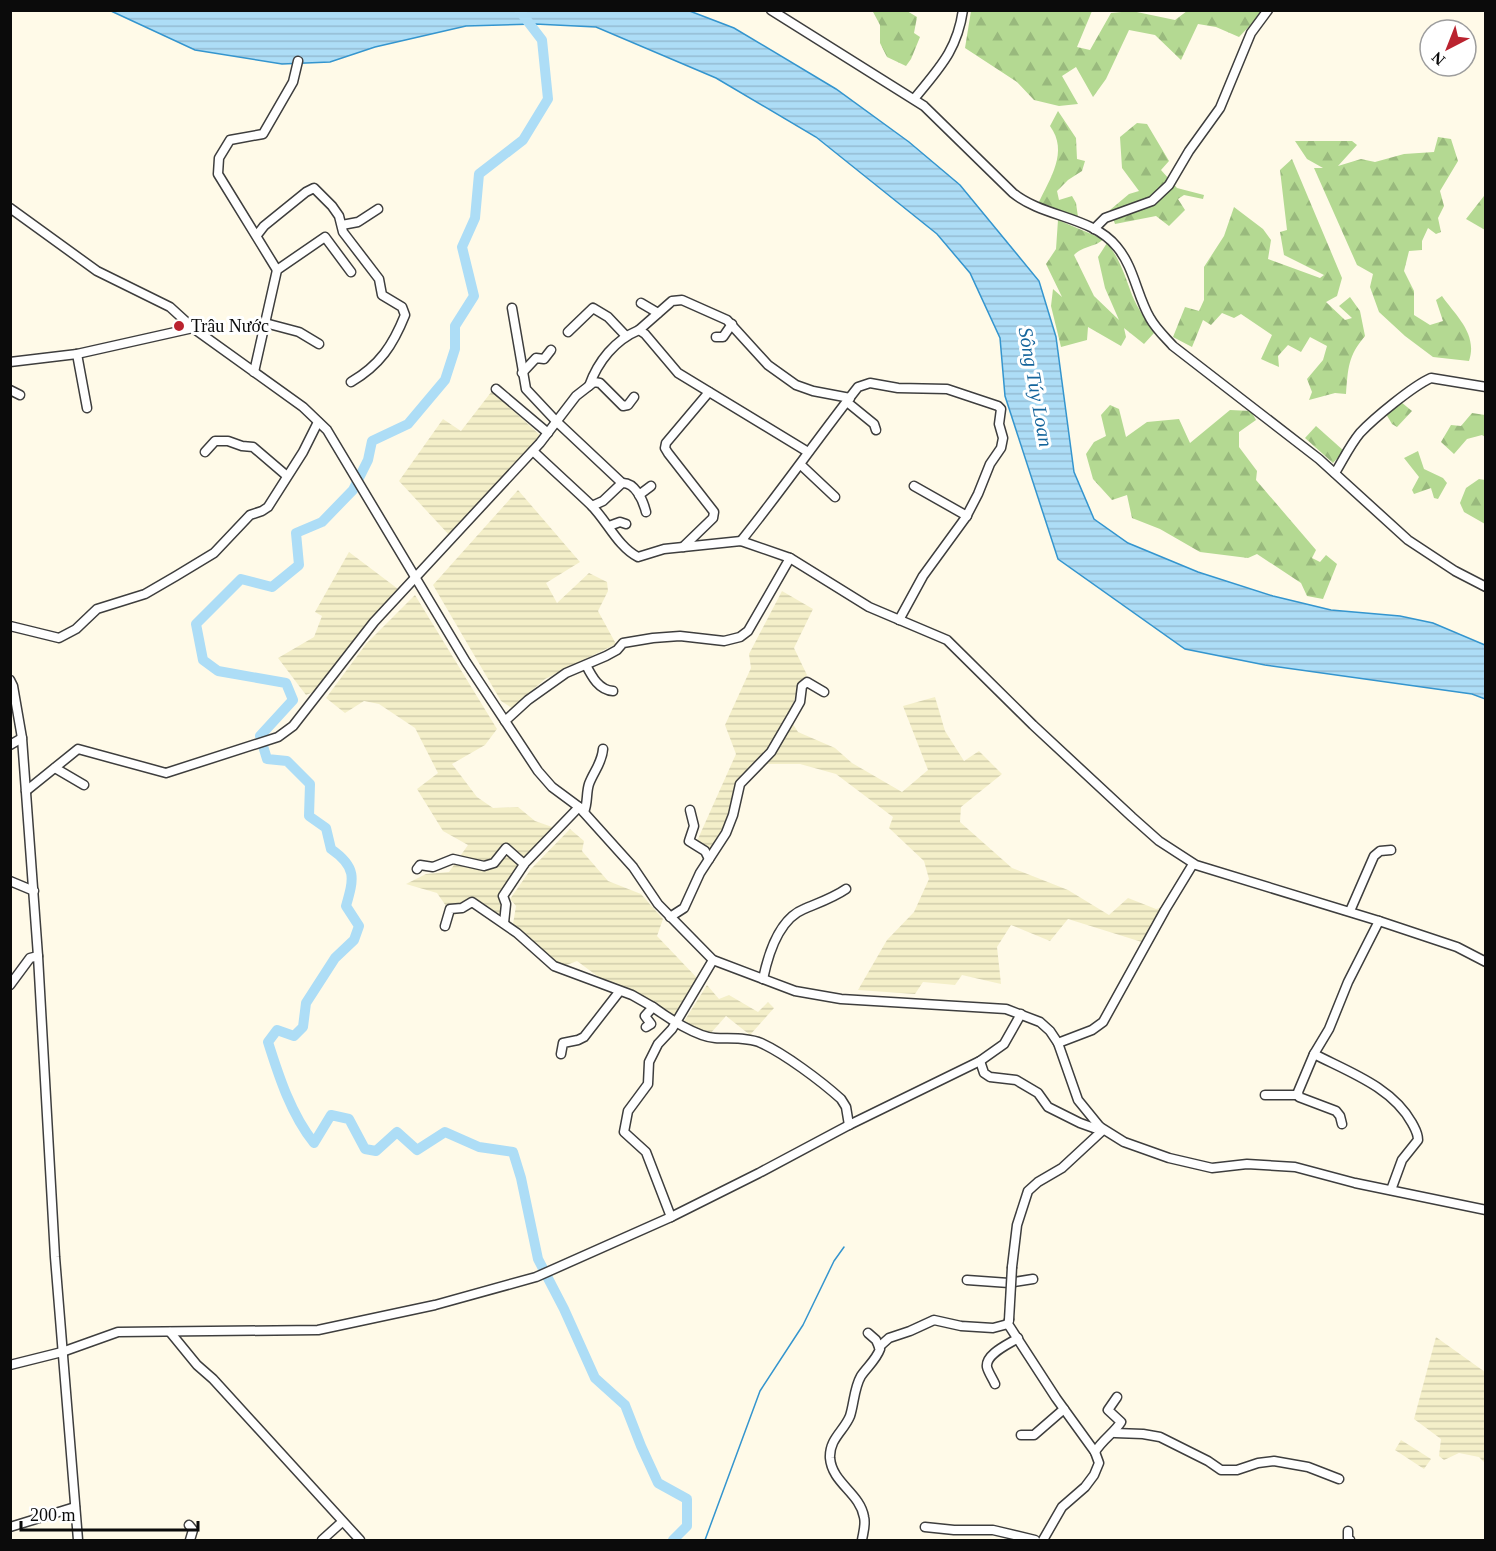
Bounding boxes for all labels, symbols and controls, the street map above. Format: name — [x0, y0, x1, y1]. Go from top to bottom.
north arrow — [1418, 18, 1478, 78]
text: N — [1428, 48, 1448, 69]
place label: Trâu Nước — [191, 316, 269, 336]
marker: Trâu Nước — [172, 319, 186, 333]
water label: Sông Túy Loan — [1014, 325, 1057, 449]
scale bar — [21, 1494, 198, 1532]
text: 200 m — [30, 1505, 76, 1525]

